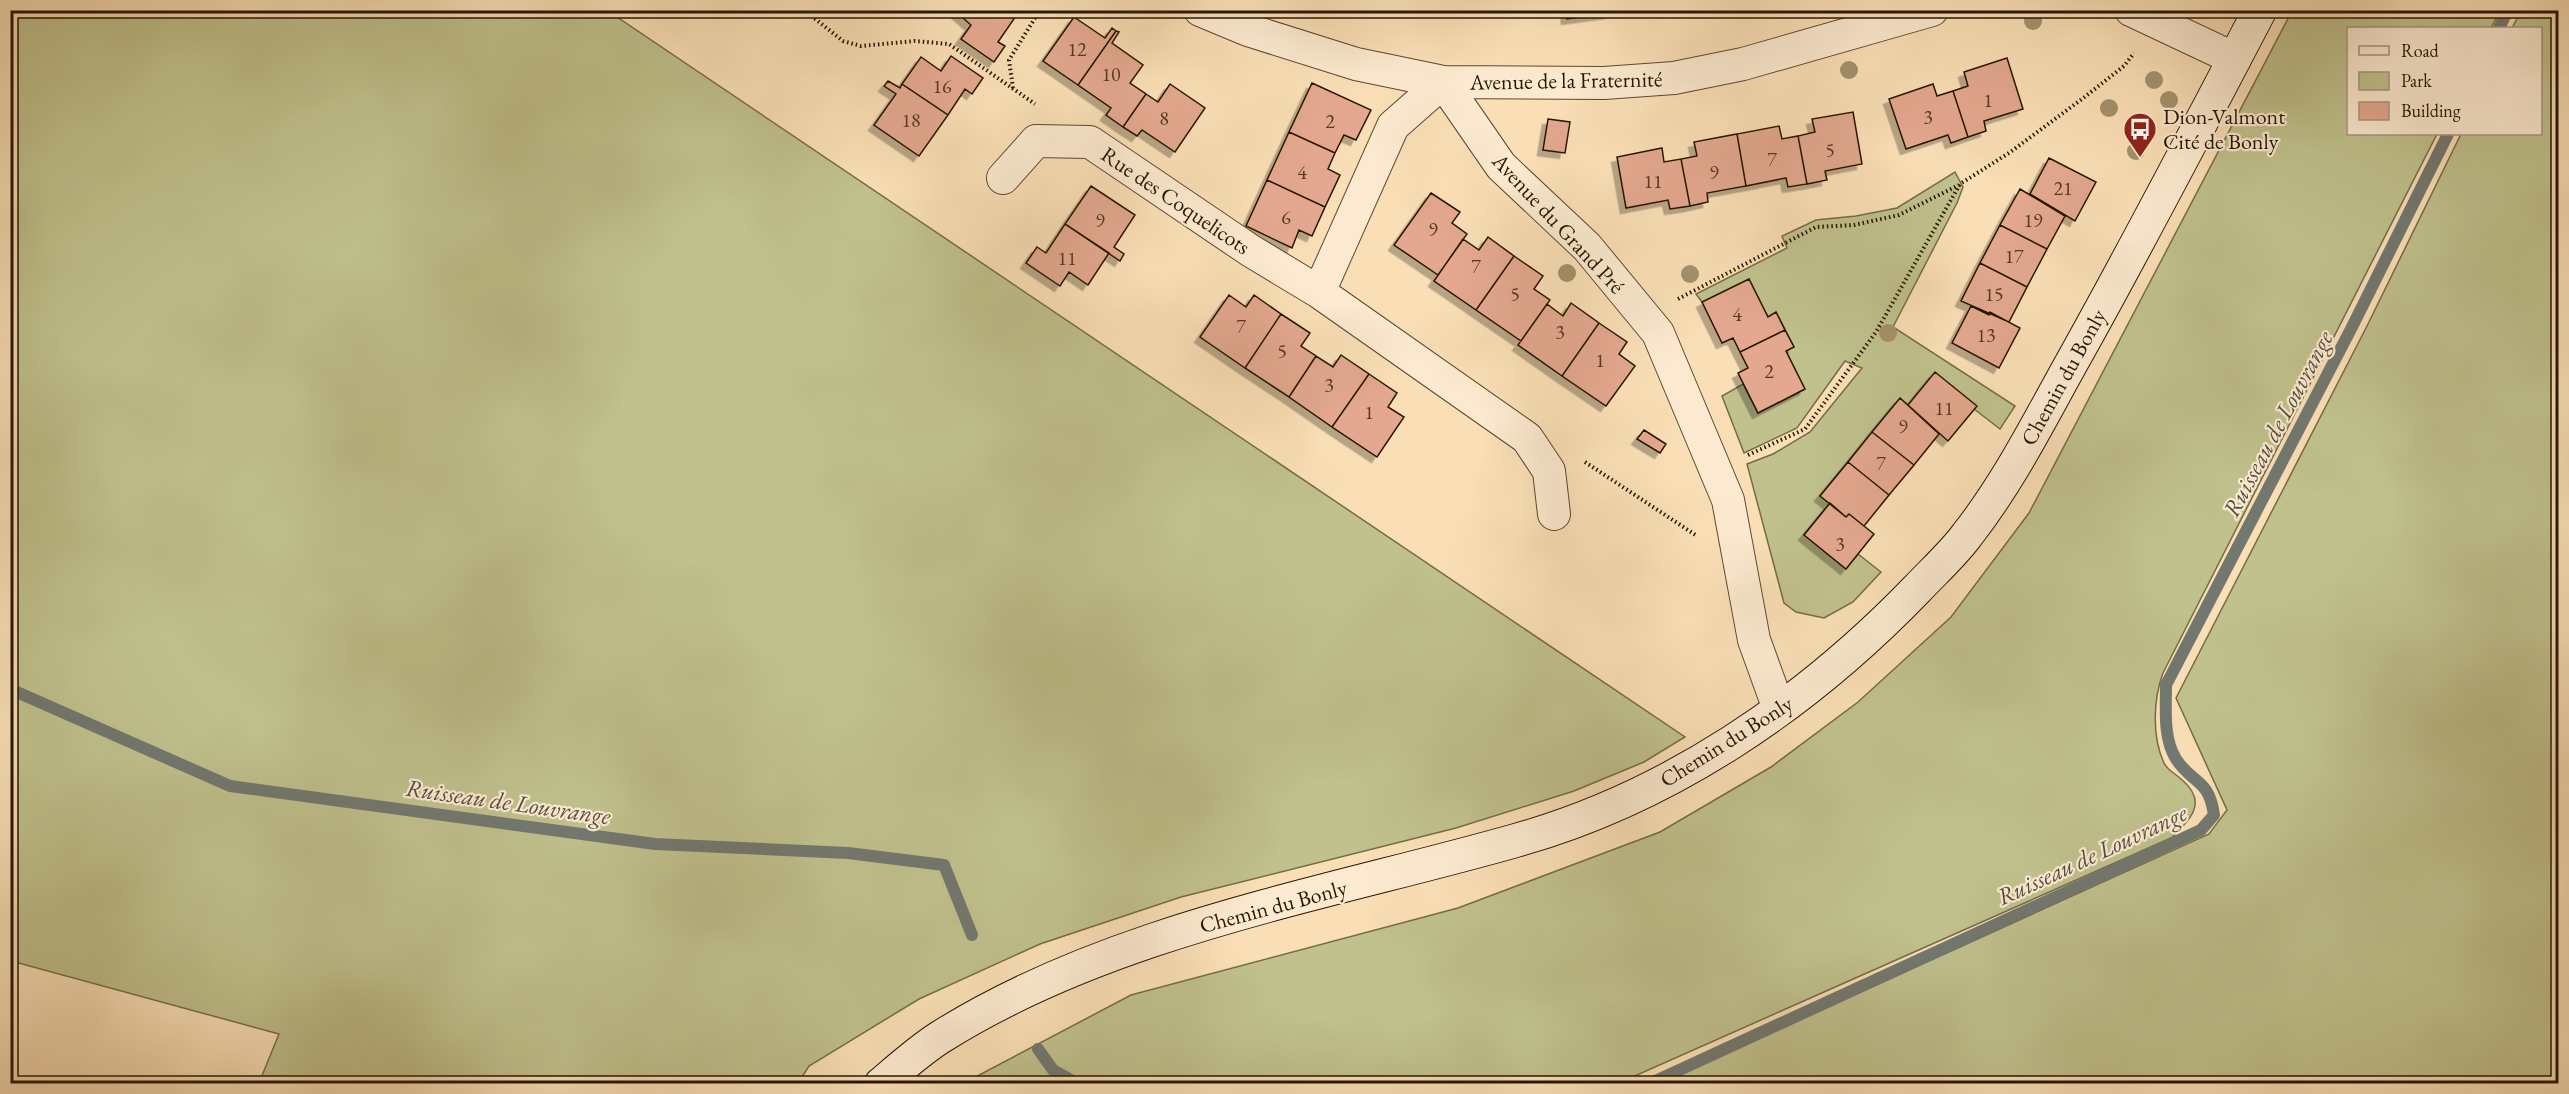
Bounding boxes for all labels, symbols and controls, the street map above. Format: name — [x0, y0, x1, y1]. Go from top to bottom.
legend — [2347, 27, 2542, 135]
house number: 12 — [1067, 36, 1087, 62]
text: Road — [2401, 39, 2440, 62]
house number: 10 — [1101, 61, 1121, 87]
street label: Avenue de la Fraternité — [1468, 64, 1663, 97]
text: Park — [2401, 69, 2432, 92]
house number: 16 — [932, 73, 952, 99]
house number: 1 — [1983, 87, 1993, 113]
text: Building — [2401, 99, 2461, 122]
place label: Dion-Valmont Cité de Bonly — [2163, 102, 2285, 156]
house number: 3 — [1923, 104, 1933, 130]
house number: 8 — [1159, 105, 1169, 131]
house number: 18 — [901, 107, 921, 133]
house number: 2 — [1325, 108, 1335, 134]
bus stop icon: Dion-Valmont Cité de Bonly — [2122, 111, 2158, 158]
house number: 5 — [1825, 137, 1835, 163]
street label: Rue des Coquelicots — [1096, 140, 1256, 261]
street label: Avenue du Grand Pré — [1485, 146, 1632, 300]
house number: 7 — [1767, 146, 1777, 172]
house number: 4 — [1297, 159, 1307, 185]
house number: 9 — [1709, 159, 1719, 185]
house number: 11 — [1643, 168, 1663, 194]
house number: 21 — [2053, 175, 2073, 201]
house number: 6 — [1281, 204, 1291, 230]
house number: 9 — [1095, 207, 1105, 233]
house number: 19 — [2023, 207, 2043, 233]
house number: 9 — [1428, 216, 1438, 242]
house number: 17 — [2004, 243, 2024, 269]
house number: 11 — [1057, 245, 1077, 271]
house number: 7 — [1471, 253, 1481, 279]
house number: 5 — [1510, 281, 1520, 307]
house number: 15 — [1984, 281, 2004, 307]
house number: 4 — [1732, 301, 1742, 327]
street label: Chemin du Bonly — [2014, 304, 2113, 451]
house number: 7 — [1236, 313, 1246, 339]
house number: 3 — [1555, 319, 1565, 345]
house number: 13 — [1976, 322, 1996, 348]
water label: Ruisseau de Louvrange — [2215, 325, 2340, 522]
house number: 5 — [1277, 338, 1287, 364]
house number: 1 — [1595, 347, 1605, 373]
house number: 2 — [1764, 358, 1774, 384]
house number: 3 — [1324, 372, 1334, 398]
house number: 11 — [1934, 395, 1954, 421]
house number: 1 — [1364, 399, 1374, 425]
house number: 9 — [1898, 413, 1908, 439]
house number: 7 — [1876, 450, 1886, 476]
house number: 3 — [1835, 531, 1845, 557]
street label: Chemin du Bonly — [1654, 689, 1799, 794]
water label: Ruisseau de Louvrange — [404, 772, 613, 831]
water label: Ruisseau de Louvrange — [1992, 797, 2193, 912]
street label: Chemin du Bonly — [1196, 873, 1350, 940]

